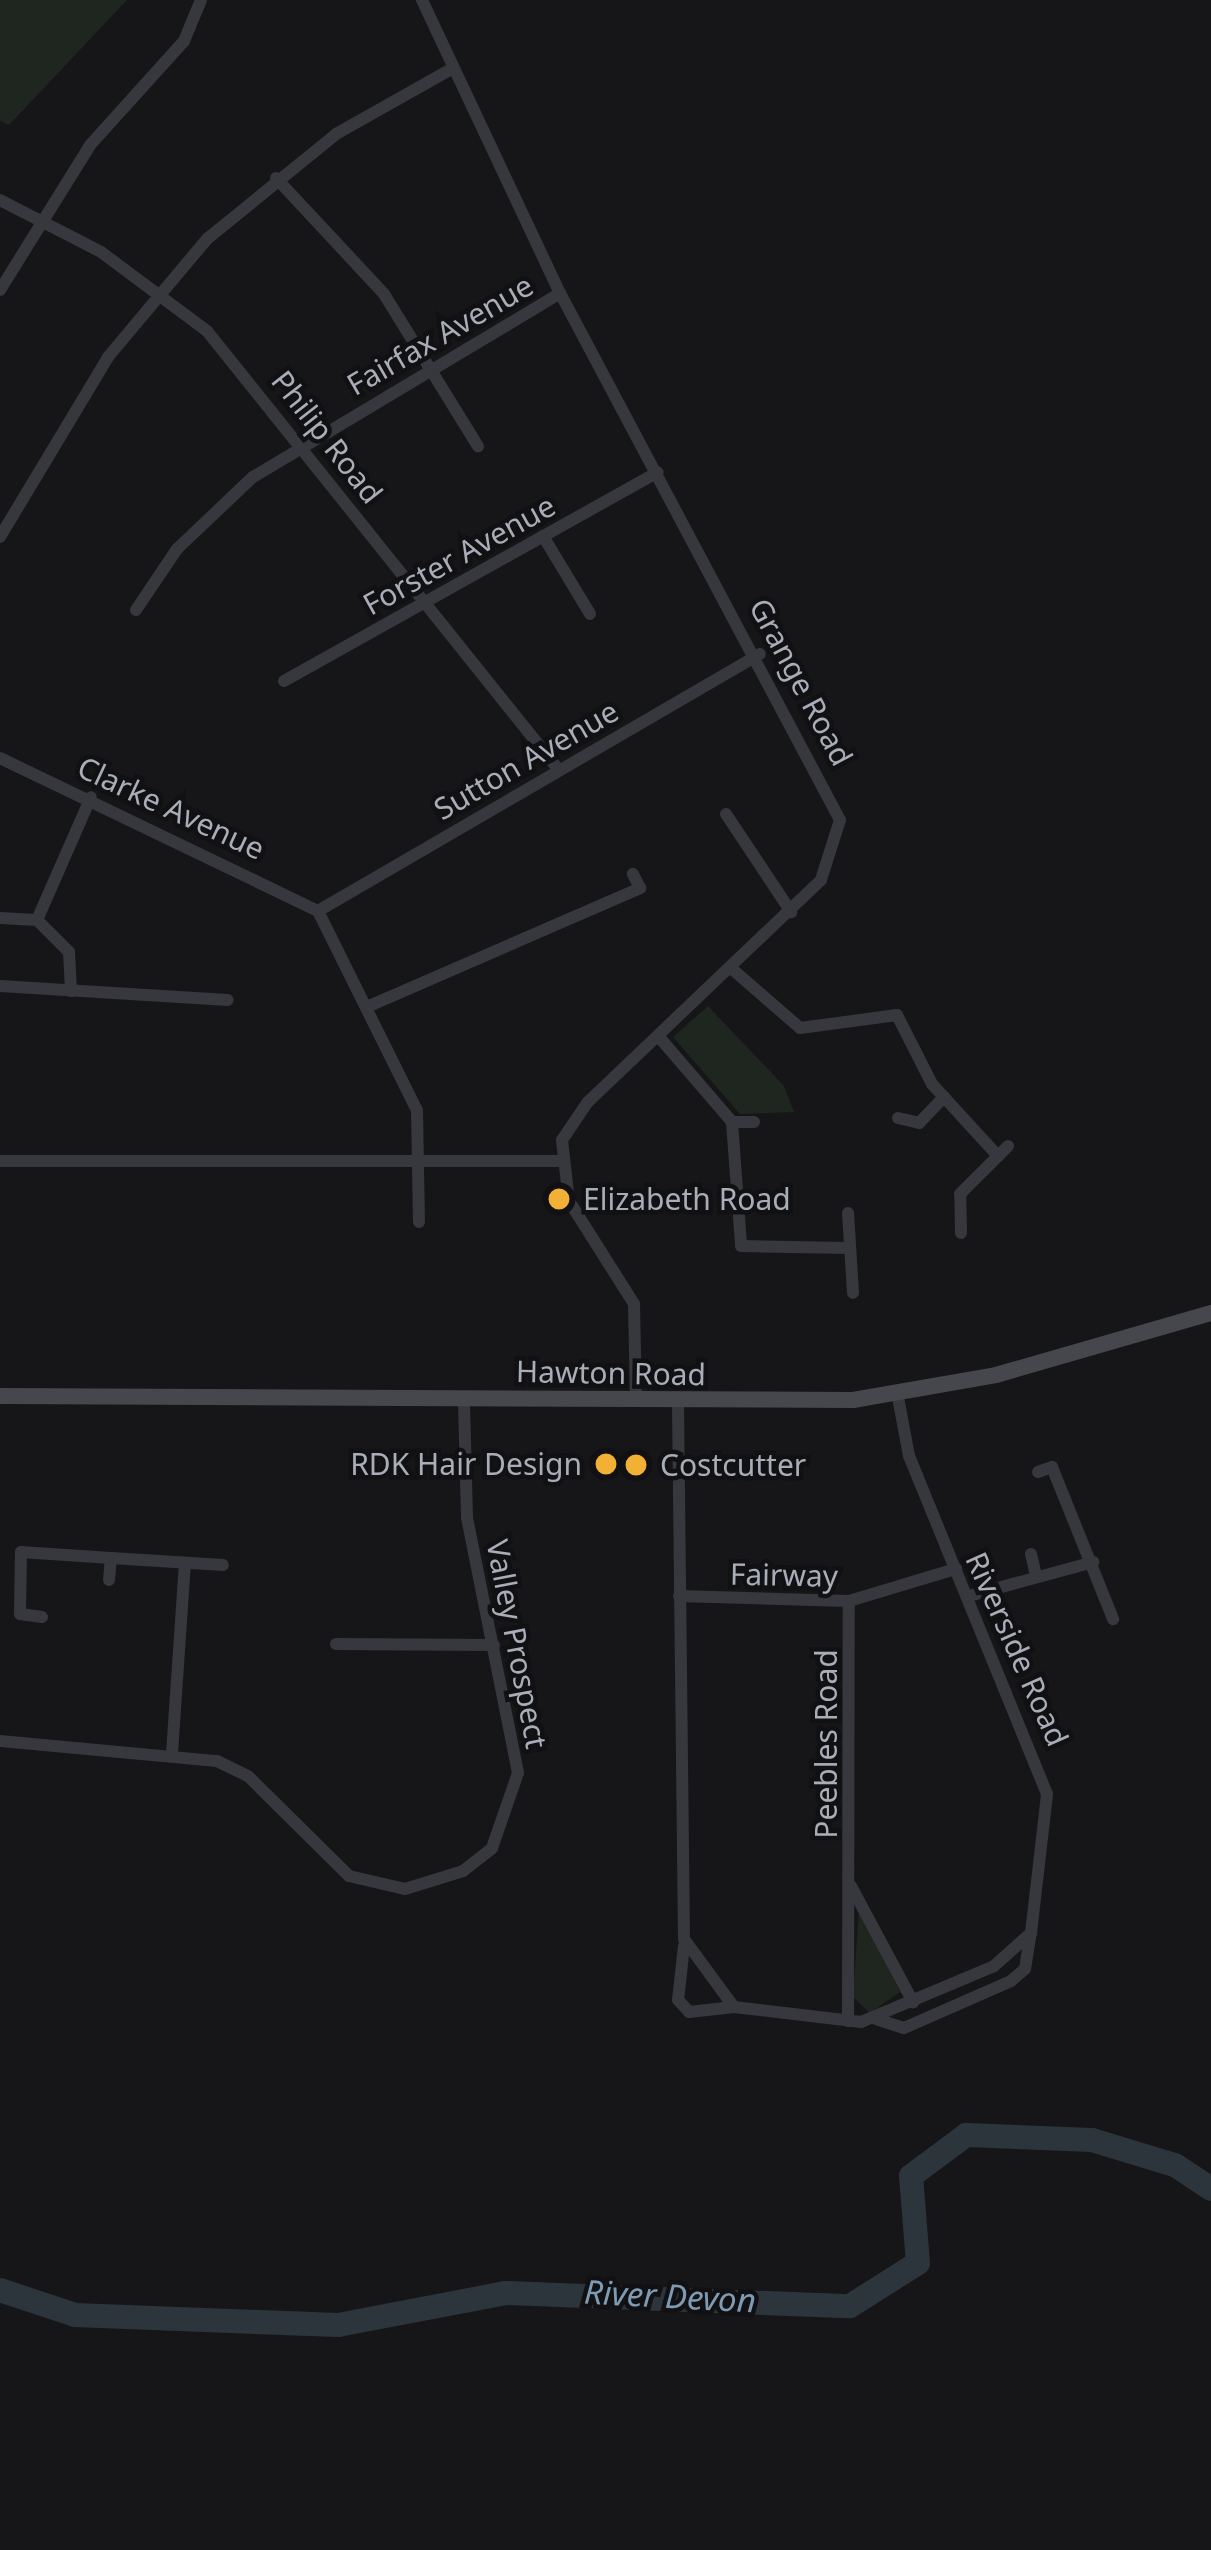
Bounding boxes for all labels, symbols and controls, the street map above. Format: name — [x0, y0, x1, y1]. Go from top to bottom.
street label: Fairfax Avenue — [341, 267, 539, 403]
street label: Philip Road — [264, 364, 390, 510]
street label: Forster Avenue — [357, 487, 561, 623]
street label: Grange Road — [742, 592, 860, 772]
street label: Sutton Avenue — [428, 693, 624, 827]
street label: Clarke Avenue — [72, 749, 270, 867]
place label: Elizabeth Road — [583, 1181, 791, 1217]
marker: Elizabeth Road — [546, 1186, 572, 1212]
street label: Hawton Road — [516, 1353, 706, 1393]
place label: RDK Hair Design — [350, 1446, 582, 1482]
place label: Costcutter — [660, 1447, 806, 1483]
marker: RDK Hair Design — [593, 1451, 619, 1477]
marker: Costcutter — [623, 1452, 649, 1478]
street label: Valley Prospect — [479, 1536, 555, 1752]
street label: Riverside Road — [958, 1547, 1076, 1751]
street label: Fairway — [730, 1556, 838, 1594]
street label: Peebles Road — [808, 1649, 844, 1839]
water label: River Devon — [583, 2272, 757, 2320]

